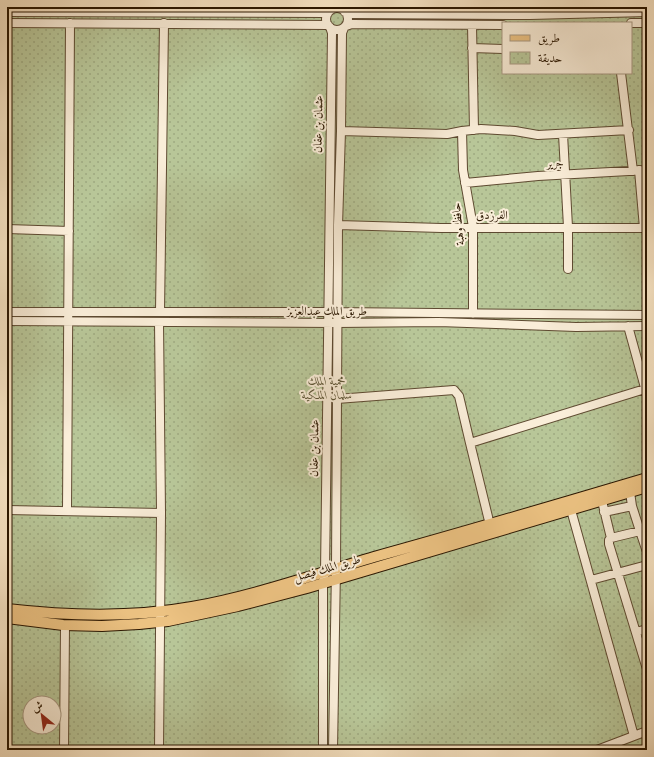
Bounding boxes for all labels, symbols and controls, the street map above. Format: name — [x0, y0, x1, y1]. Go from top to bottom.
legend — [502, 22, 632, 74]
text: طريق — [538, 31, 560, 46]
text: حديقة — [538, 51, 562, 66]
street label: عثمان بن عفان — [310, 95, 326, 153]
street label: جرير — [544, 155, 564, 171]
street label: حافظ وهبة — [449, 202, 468, 246]
street label: الفرزدق — [476, 208, 508, 223]
street label: طريق الملك عبدالعزيز — [285, 304, 367, 319]
park label: محمية الملك سلمان الملكية — [301, 374, 352, 402]
street label: عثمان بن عفان — [306, 419, 322, 477]
street label: طريق الملك فيصل — [292, 552, 363, 586]
north arrow — [22, 695, 62, 735]
text: ش — [29, 698, 45, 715]

